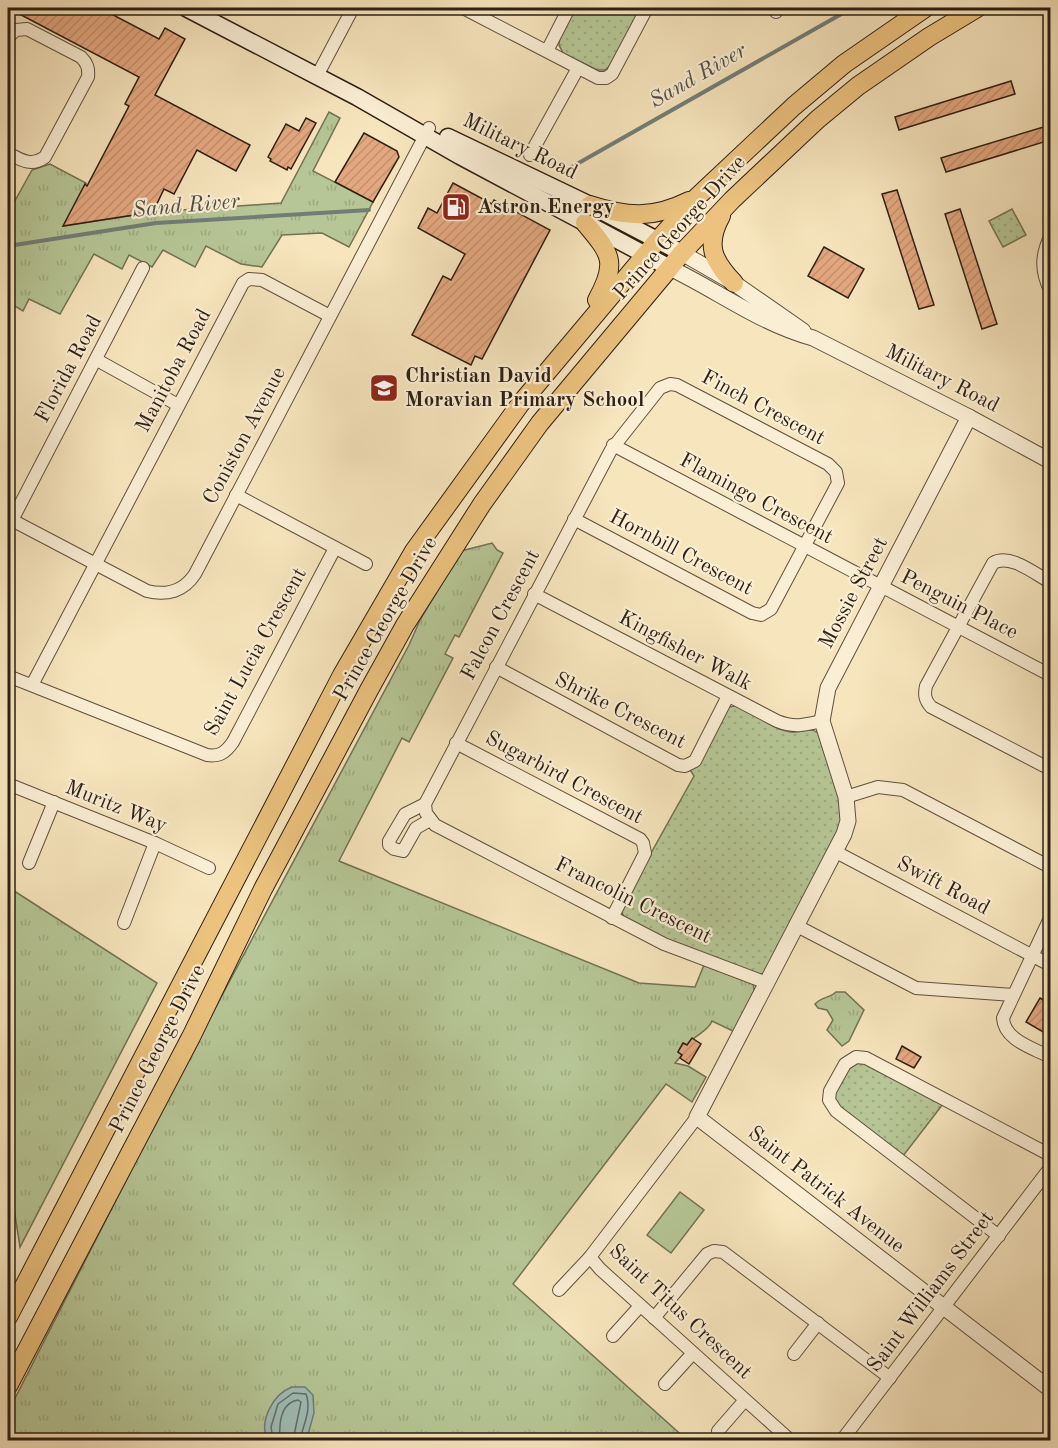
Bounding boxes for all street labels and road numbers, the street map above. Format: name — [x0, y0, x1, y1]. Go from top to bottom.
street label: Military Road — [459, 110, 581, 184]
street label: Prince George Drive — [610, 152, 750, 304]
street label: Manitoba Road — [133, 306, 215, 436]
street label: Florida Road — [32, 312, 106, 426]
street label: Military Road — [882, 341, 1002, 417]
street label: Coniston Avenue — [200, 364, 290, 508]
street label: Finch Crescent — [698, 367, 828, 449]
street label: Flamingo Crescent — [676, 450, 836, 548]
street label: Hornbill Crescent — [606, 506, 756, 600]
street label: Prince George Drive — [330, 533, 442, 705]
street label: Mossie Street — [816, 534, 892, 652]
street label: Falcon Crescent — [458, 546, 544, 684]
street label: Saint Lucia Crescent — [201, 564, 311, 740]
street label: Penguin Place — [897, 566, 1021, 644]
street label: Kingfisher Walk — [615, 607, 755, 695]
street label: Shrike Crescent — [551, 669, 689, 753]
street label: Sugarbird Crescent — [482, 728, 646, 828]
street label: Muritz Way — [62, 777, 170, 837]
street label: Swift Road — [893, 853, 993, 919]
street label: Francolin Crescent — [551, 854, 715, 948]
street label: Prince George Drive — [106, 961, 210, 1137]
street label: Saint Patrick Avenue — [744, 1123, 908, 1257]
street label: Saint Williams Street — [864, 1208, 998, 1376]
street label: Saint Titus Crescent — [605, 1241, 755, 1383]

